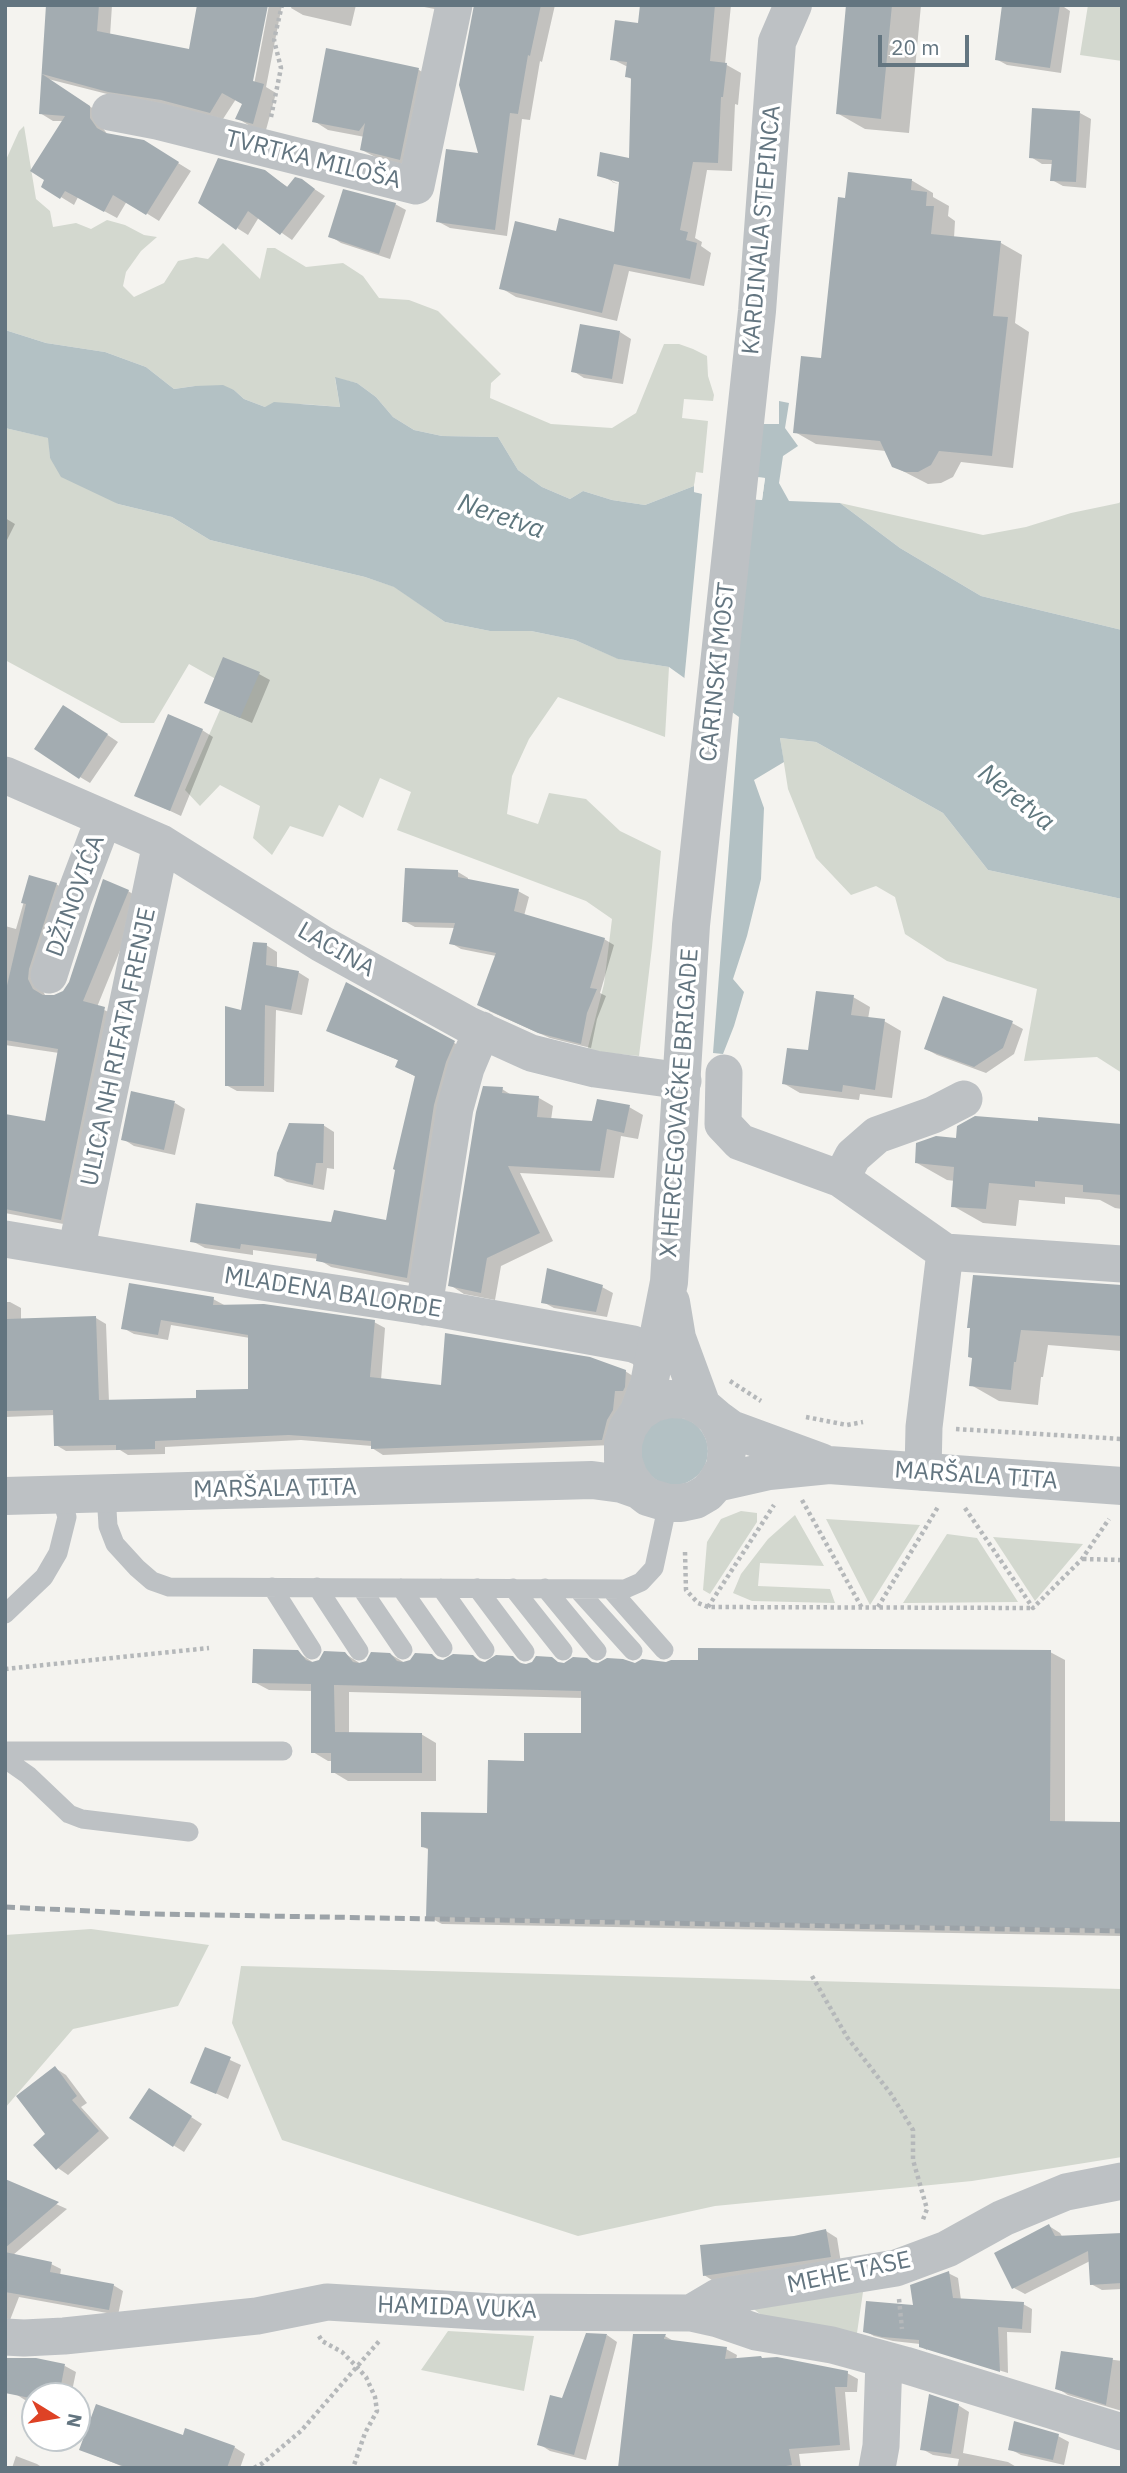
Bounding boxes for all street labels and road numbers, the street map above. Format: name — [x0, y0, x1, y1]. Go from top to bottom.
street label: KARDINALA STEPINCA — [737, 104, 787, 356]
street label: TVRTKA MILOŠA — [222, 124, 404, 196]
street label: CARINSKI MOST — [694, 581, 742, 763]
street label: DŽINOVIĆA — [41, 831, 111, 961]
street label: ULICA NH RIFATA FRENJE — [75, 905, 163, 1189]
street label: LACINA — [292, 916, 380, 984]
street label: X HERCEGOVAČKE BRIGADE — [655, 947, 705, 1259]
street label: MLADENA BALORDE — [222, 1262, 444, 1324]
street label: MARŠALA TITA — [893, 1456, 1059, 1496]
street label: MARŠALA TITA — [193, 1473, 357, 1505]
street label: MEHE TASE — [785, 2246, 913, 2300]
street label: HAMIDA VUKA — [377, 2291, 537, 2325]

